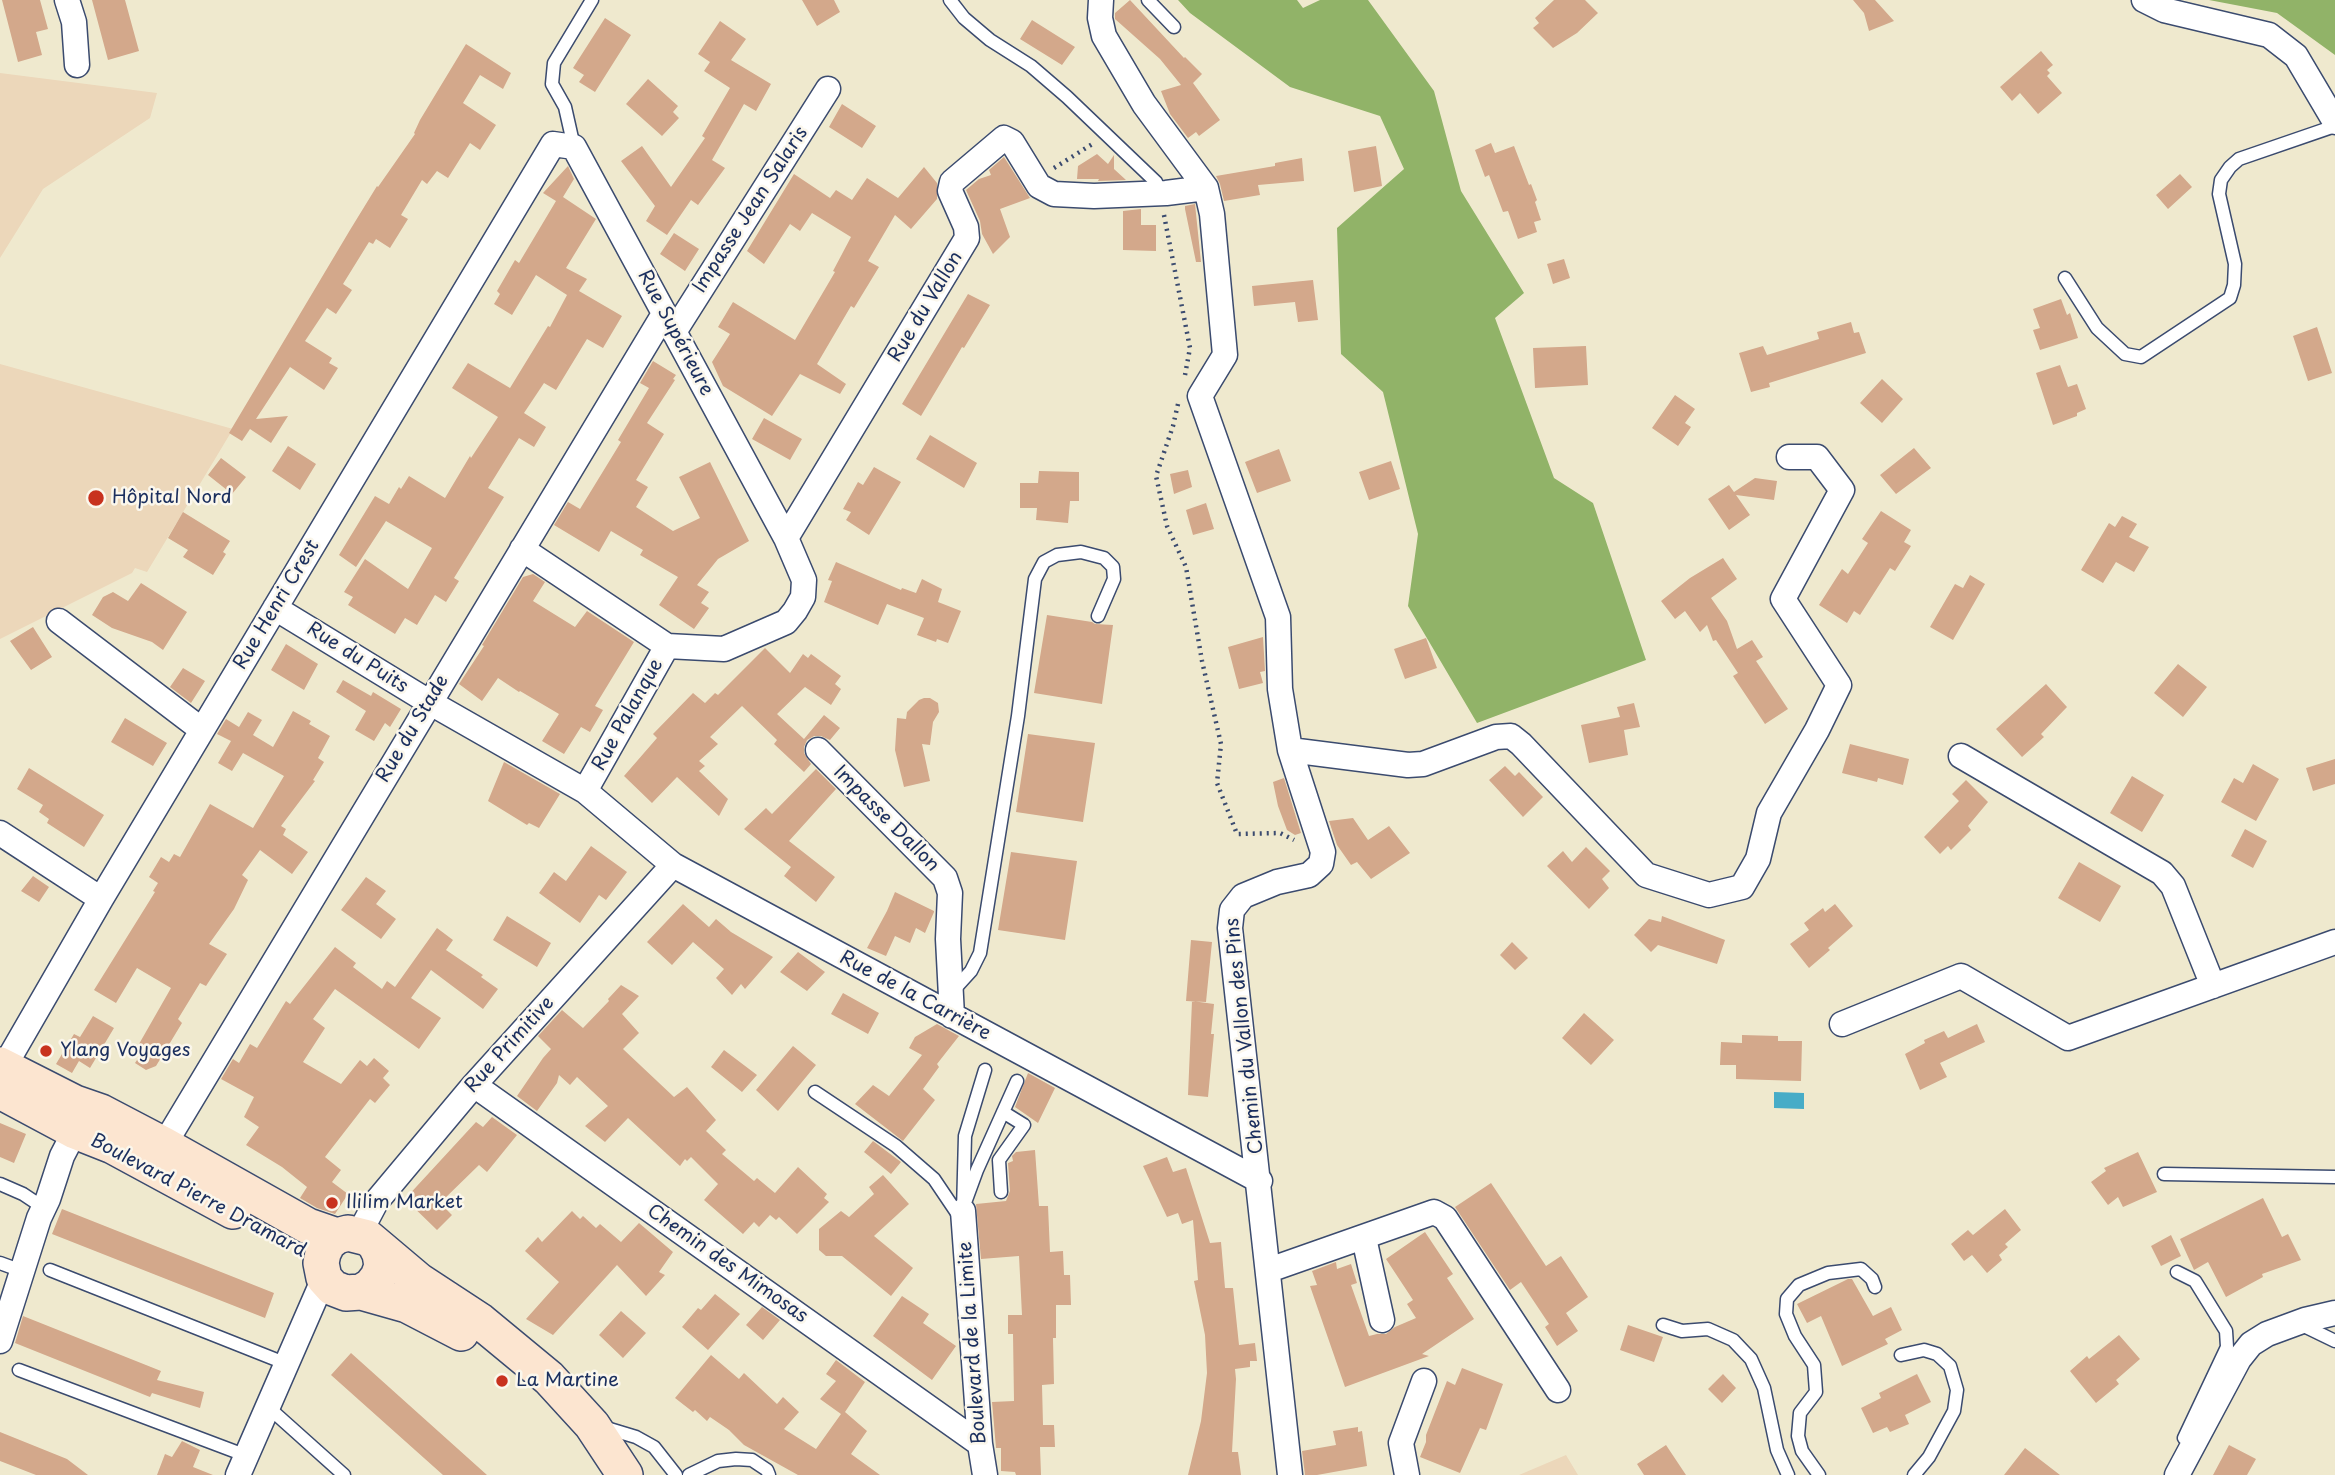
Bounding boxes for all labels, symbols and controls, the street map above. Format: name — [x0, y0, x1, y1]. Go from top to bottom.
street label: Impasse Jean Salaris — [689, 123, 813, 297]
street label: Rue du Vallon — [884, 248, 968, 366]
street label: Rue Supérieure — [632, 266, 718, 400]
place label: Hôpital Nord — [112, 487, 232, 509]
marker: Hôpital Nord — [86, 488, 106, 508]
street label: Rue Henri Crest — [229, 536, 325, 674]
street label: Rue du Puits — [302, 618, 412, 698]
street label: Rue Palanque — [588, 655, 668, 775]
street label: Rue du Stade — [372, 671, 454, 787]
street label: Impasse Dallon — [828, 761, 944, 877]
street label: Chemin du Vallon des Pins — [1221, 917, 1269, 1155]
street label: Rue de la Carrière — [835, 946, 995, 1046]
street label: Rue Primitive — [461, 992, 559, 1098]
place label: Ylang Voyages — [60, 1040, 190, 1062]
marker: Ylang Voyages — [38, 1043, 54, 1059]
street label: Boulevard Pierre Dramard — [86, 1129, 310, 1263]
place label: Ililim Market — [346, 1192, 463, 1214]
marker: Ililim Market — [324, 1195, 340, 1211]
street label: Chemin des Mimosas — [642, 1200, 812, 1328]
street label: Boulevard de la Limite — [955, 1241, 991, 1445]
place label: La Martine — [516, 1370, 619, 1392]
marker: La Martine — [494, 1373, 510, 1389]

